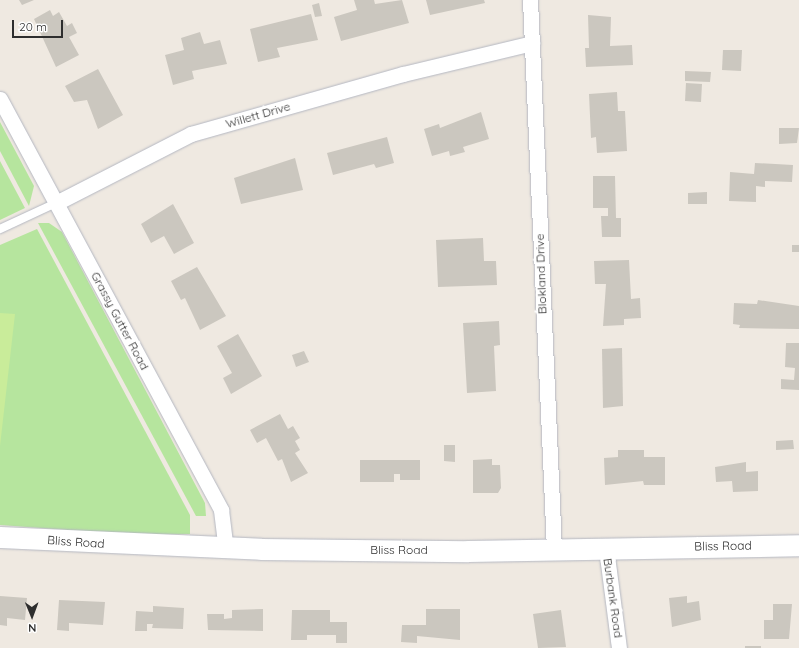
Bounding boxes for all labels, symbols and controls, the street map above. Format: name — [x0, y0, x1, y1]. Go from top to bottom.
scale bar — [14, 12, 65, 38]
text: 20 m — [19, 19, 47, 34]
street label: Willett Drive — [224, 99, 292, 131]
street label: Blokland Drive — [532, 234, 550, 314]
street label: Grassy Gutter Road — [88, 269, 152, 373]
street label: Bliss Road — [47, 533, 105, 551]
street label: Bliss Road — [694, 538, 752, 554]
street label: Bliss Road — [370, 543, 428, 557]
street label: Burbank Road — [600, 557, 626, 639]
north arrow — [12, 596, 52, 636]
text: N — [28, 621, 36, 635]

